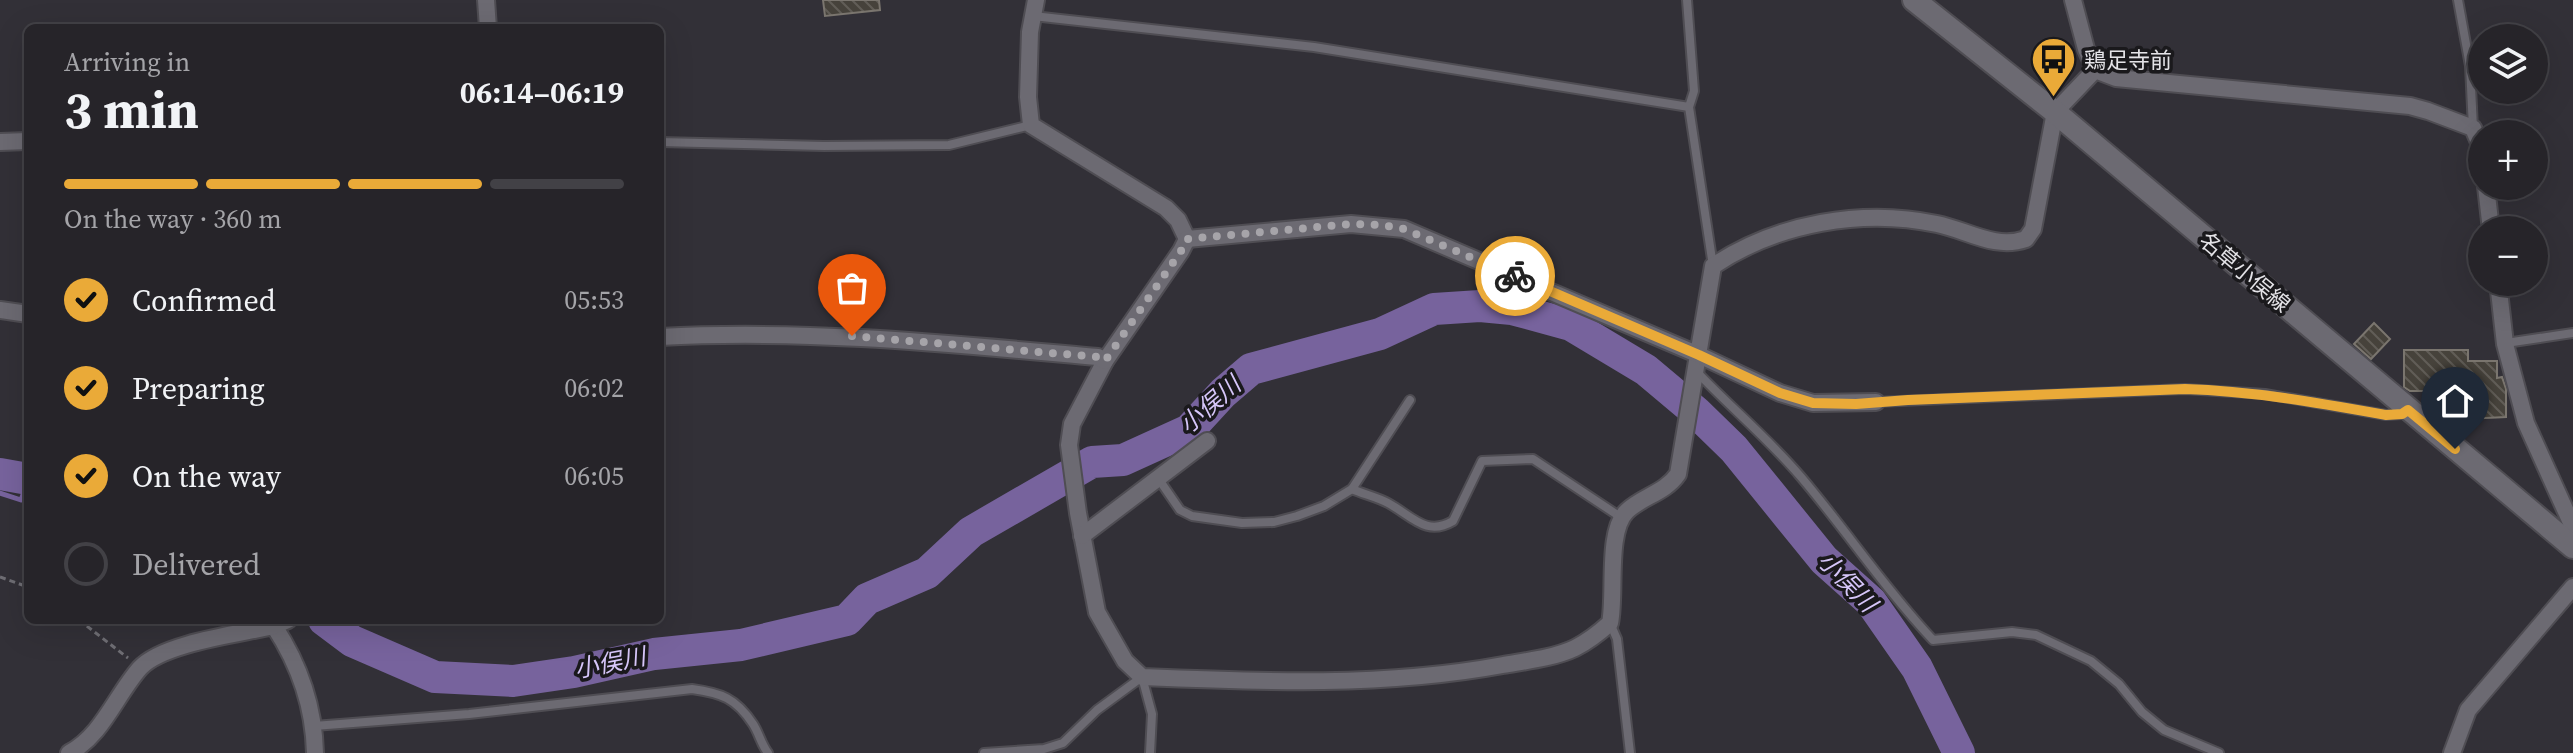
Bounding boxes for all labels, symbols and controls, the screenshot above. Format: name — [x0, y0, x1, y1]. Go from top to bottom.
map controls — [2468, 24, 2548, 296]
button: layers — [2468, 24, 2548, 104]
bus stop icon: 鶏足寺前 — [2029, 36, 2077, 99]
text: Arriving in — [64, 44, 190, 80]
place label: 鶏足寺前 — [2084, 45, 2172, 75]
text: 06:14–06:19 — [460, 72, 624, 113]
text: 3 min — [64, 74, 199, 145]
button: + — [2468, 120, 2548, 200]
text: On the way · 360 m — [64, 201, 282, 237]
button: − — [2468, 216, 2548, 296]
street label: 名草小俣線 — [2193, 225, 2297, 319]
courier — [1475, 236, 1555, 316]
pin — [818, 254, 886, 336]
icon: bike — [1493, 254, 1537, 298]
icon: bag — [830, 266, 874, 310]
icon: check — [64, 278, 108, 322]
text: Confirmed — [132, 280, 276, 321]
text: 05:53 — [564, 282, 624, 318]
icon: check — [64, 366, 108, 410]
water label: 小俣川 — [1172, 367, 1250, 441]
pin — [2421, 367, 2489, 449]
text: Preparing — [132, 368, 265, 409]
text: 06:02 — [564, 370, 624, 406]
icon: home — [2433, 379, 2477, 423]
icon: check — [64, 454, 108, 498]
text: On the way — [132, 456, 281, 497]
text: 06:05 — [564, 458, 624, 494]
text: Delivered — [132, 544, 260, 585]
water label: 小俣川 — [1810, 544, 1886, 621]
water label: 小俣川 — [571, 639, 651, 686]

